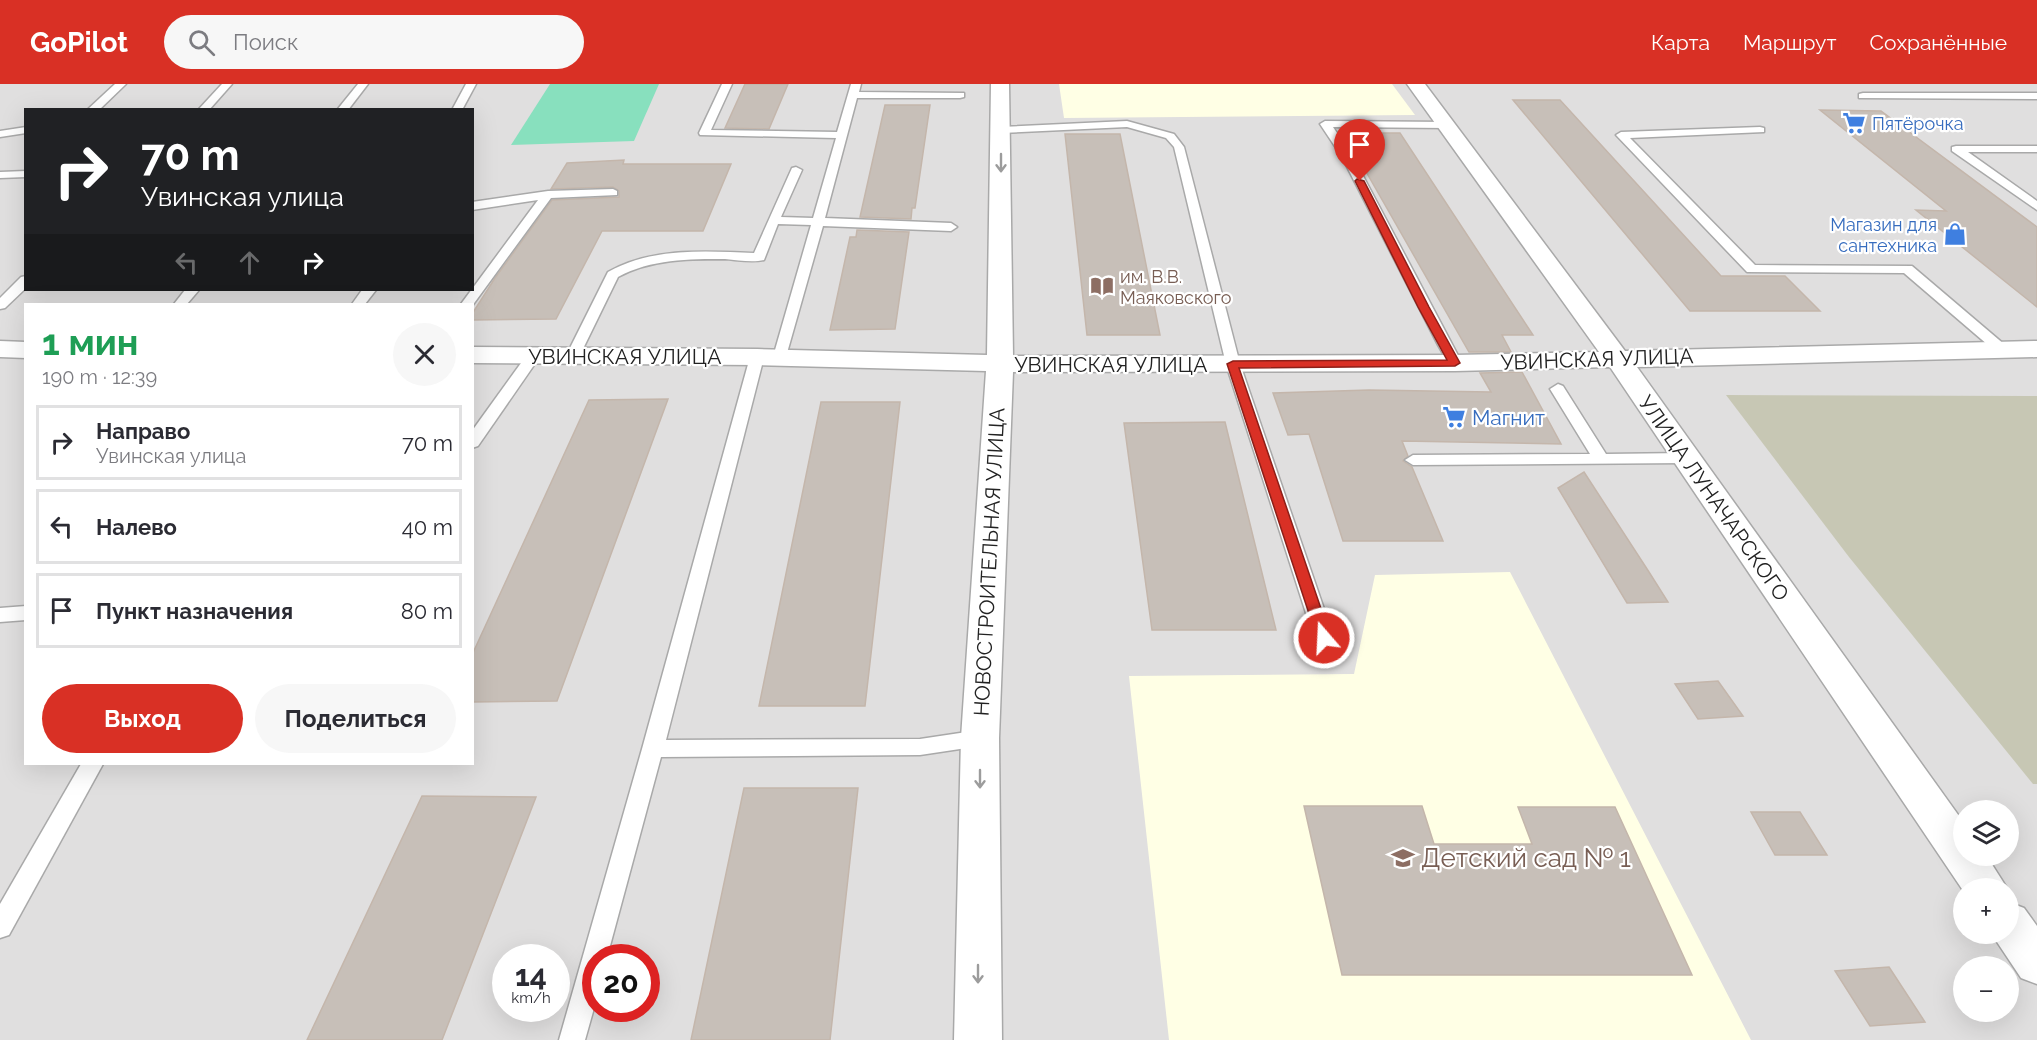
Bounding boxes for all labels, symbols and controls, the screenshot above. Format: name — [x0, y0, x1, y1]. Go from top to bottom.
search box — [164, 15, 584, 69]
text: GoPilot — [30, 26, 128, 59]
icon: search — [185, 26, 218, 59]
text: Поиск — [233, 29, 298, 55]
text: Карта — [1651, 30, 1710, 55]
text: Маршрут — [1743, 30, 1836, 55]
text: Сохранённые — [1869, 30, 2007, 55]
supermarket icon: Пятёрочка — [1841, 110, 1867, 136]
place label: Пятёрочка — [1872, 113, 1964, 134]
pin — [1334, 119, 1385, 181]
icon: arrive — [1343, 128, 1376, 161]
text: 70 m — [141, 131, 240, 180]
icon: right — [42, 132, 120, 210]
one-way arrow — [995, 153, 1007, 173]
text: Увинская улица — [141, 181, 344, 212]
place label: Магазин для сантехника — [1830, 214, 1937, 256]
shop icon: Магазин для сантехника — [1942, 221, 1968, 247]
icon: left — [170, 246, 203, 279]
icon: ahead — [233, 246, 266, 279]
icon: right — [296, 246, 329, 279]
place label: им. В.В. Маяковского — [1120, 266, 1232, 308]
library icon: им. В.В. Маяковского — [1089, 273, 1115, 299]
text: 1 мин — [42, 321, 138, 363]
button: close — [393, 323, 456, 386]
street label: УВИНСКАЯ УЛИЦА — [1500, 343, 1694, 375]
street label: УВИНСКАЯ УЛИЦА — [529, 344, 721, 369]
street label: УВИНСКАЯ УЛИЦА — [1015, 352, 1207, 377]
text: 190 m · 12:39 — [42, 365, 157, 389]
street label: УЛИЦА ЛУНАЧАРСКОГО — [1633, 390, 1795, 606]
supermarket icon: Магнит — [1441, 404, 1467, 430]
place label: Магнит — [1472, 405, 1545, 430]
street label: НОВОСТРОИТЕЛЬНАЯ УЛИЦА — [968, 407, 1010, 717]
text: Направо — [96, 418, 190, 444]
icon: right — [45, 426, 78, 459]
text: 70 m — [402, 430, 453, 456]
text: Увинская улица — [96, 444, 246, 468]
icon: left — [45, 510, 78, 543]
text: Налево — [96, 514, 177, 540]
text: 40 m — [402, 514, 453, 540]
icon: arrive — [45, 594, 78, 627]
text: Пункт назначения — [96, 598, 293, 624]
text: 80 m — [401, 598, 453, 624]
position arrow — [1292, 606, 1356, 670]
button: Выход — [42, 684, 243, 753]
button: Поделиться — [255, 684, 456, 753]
one-way arrow — [974, 769, 986, 789]
map controls — [1953, 800, 2019, 1022]
button: layers — [1953, 800, 2019, 866]
place label: Детский сад № 1 — [1421, 843, 1631, 873]
school or university icon: Детский сад № 1 — [1390, 845, 1416, 871]
button: + — [1953, 878, 2019, 944]
speed limit sign: 20 — [582, 944, 660, 1022]
button: − — [1953, 956, 2019, 1022]
text: 14 — [515, 958, 547, 993]
one-way arrow — [972, 964, 984, 984]
text: km/h — [511, 989, 551, 1007]

